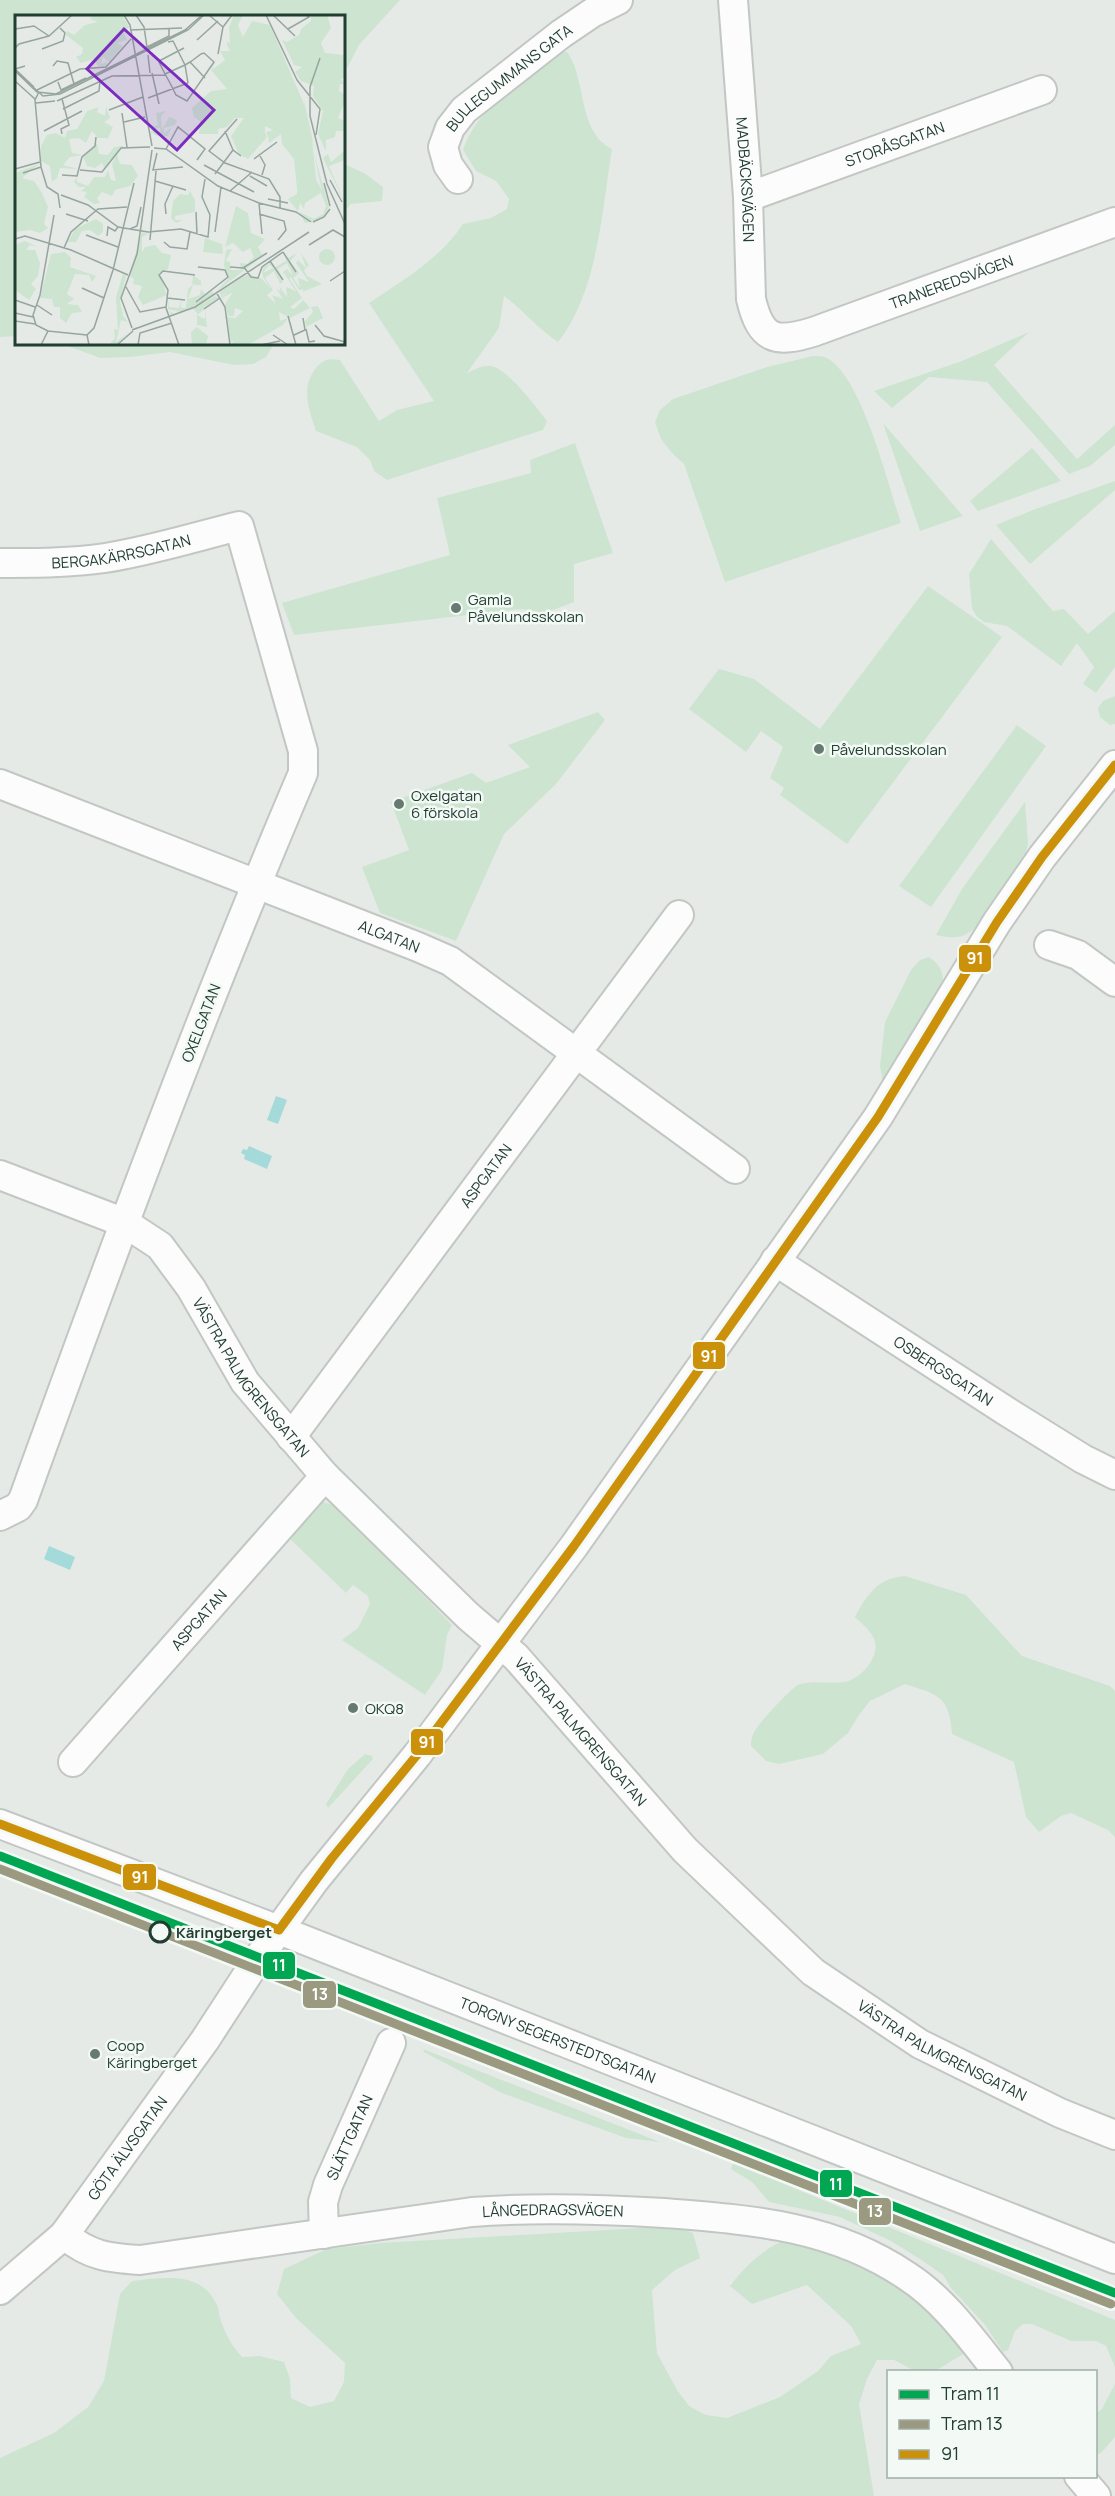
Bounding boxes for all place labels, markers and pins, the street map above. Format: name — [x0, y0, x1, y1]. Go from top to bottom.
place label: Gamla Påvelundsskolan — [468, 589, 584, 627]
marker: Gamla Påvelundsskolan — [449, 601, 463, 615]
place label: Påvelundsskolan — [831, 739, 947, 760]
marker: Påvelundsskolan — [812, 742, 826, 756]
place label: Oxelgatan 6 förskola — [411, 785, 482, 823]
marker: Oxelgatan 6 förskola — [392, 797, 406, 811]
place label: OKQ8 — [365, 1698, 404, 1719]
marker: OKQ8 — [346, 1701, 360, 1715]
marker: Käringberget — [149, 1921, 171, 1943]
place label: Käringberget — [176, 1922, 272, 1943]
place label: Coop Käringberget — [107, 2035, 197, 2073]
marker: Coop Käringberget — [88, 2047, 102, 2061]

